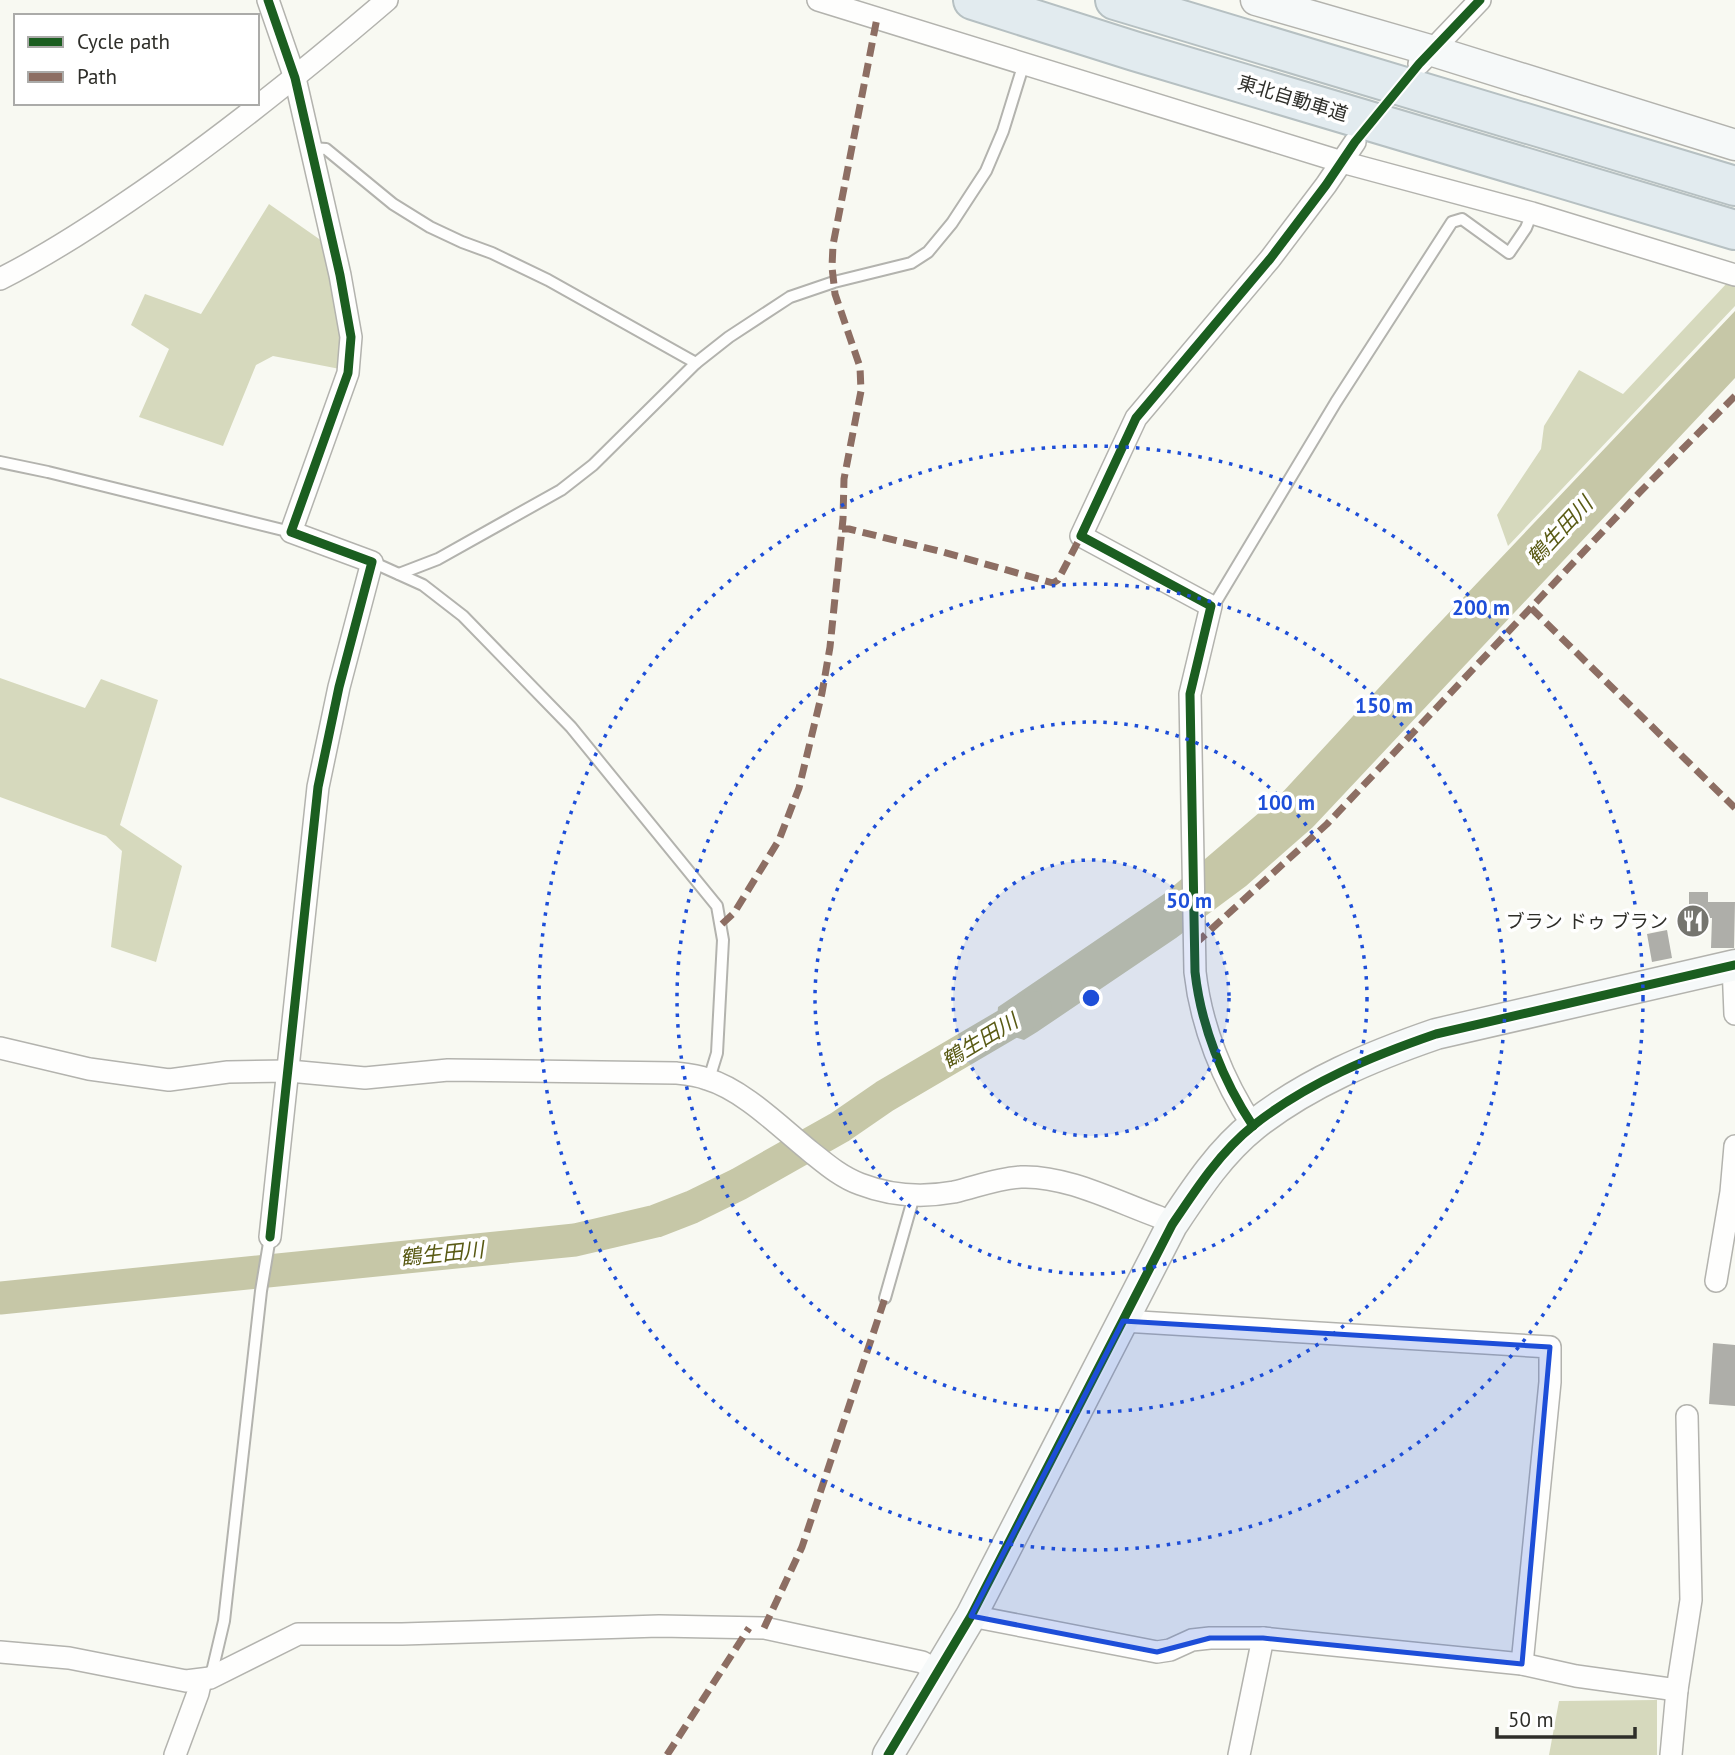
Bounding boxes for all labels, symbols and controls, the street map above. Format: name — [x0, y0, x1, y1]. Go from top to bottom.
legend — [14, 14, 259, 105]
text: Cycle path — [77, 28, 170, 55]
text: Path — [77, 63, 117, 90]
street label: 東北自動車道 — [1235, 70, 1351, 126]
water label: 鶴生田川 — [1521, 489, 1600, 571]
text: 200 m — [1452, 594, 1510, 621]
text: 150 m — [1355, 692, 1413, 719]
text: 100 m — [1257, 789, 1315, 816]
text: 50 m — [1166, 887, 1212, 914]
restaurant icon: ブラン ドゥ ブラン — [1674, 902, 1712, 940]
place label: ブラン ドゥ ブラン — [1506, 909, 1668, 933]
centre of rings — [1079, 986, 1103, 1010]
water label: 鶴生田川 — [937, 1006, 1024, 1074]
water label: 鶴生田川 — [399, 1235, 487, 1271]
scale bar — [1497, 1696, 1635, 1740]
text: 50 m — [1508, 1706, 1554, 1733]

